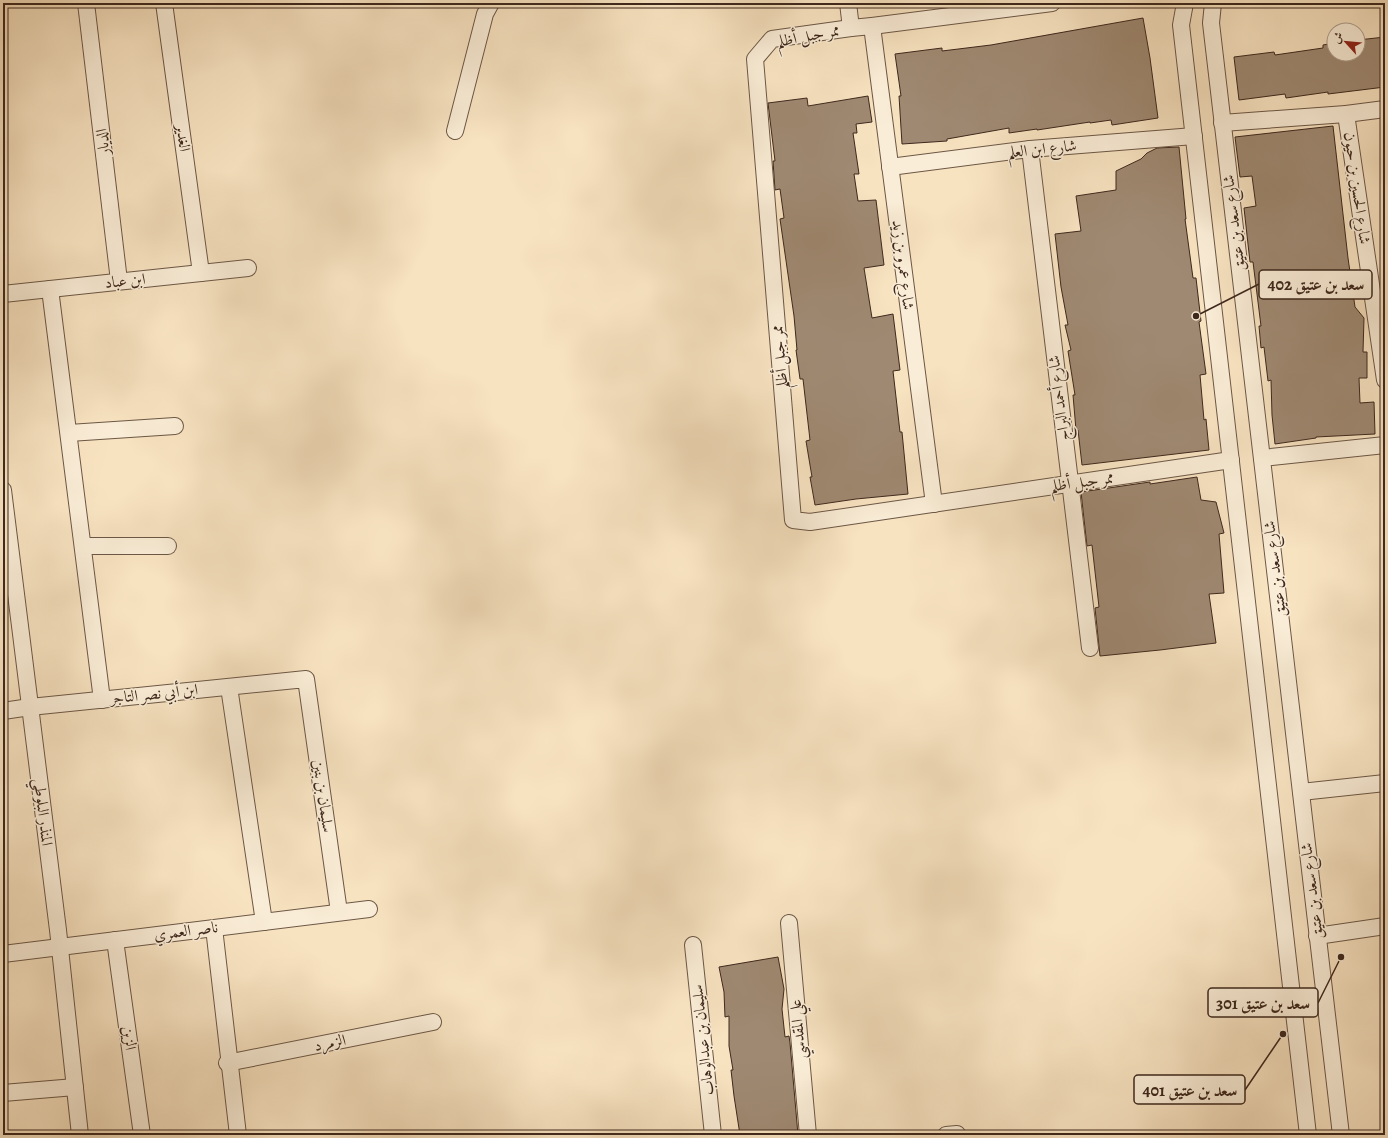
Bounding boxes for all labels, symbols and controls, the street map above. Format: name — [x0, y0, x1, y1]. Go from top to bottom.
street label: ممر جبل أظلم — [774, 18, 843, 58]
north arrow — [1326, 22, 1366, 62]
text: ش — [1328, 29, 1347, 46]
street label: الغدير — [170, 121, 196, 153]
street label: الديار — [90, 127, 116, 159]
street label: شارع الحسين بن حيون — [1336, 130, 1376, 246]
street label: شارع ابن العلم — [1006, 134, 1078, 169]
street label: شارع سعد بن عتيق — [1217, 173, 1253, 272]
street label: شارع عمرو بن زيد — [885, 219, 919, 312]
street label: ابن عباد — [103, 268, 147, 294]
callout: سعد بن عتيق 402 — [1259, 270, 1372, 299]
text: سعد بن عتيق 402 — [1267, 273, 1365, 296]
street label: ممر جبل أظلم — [765, 324, 799, 390]
street label: شارع أحمد البراج — [1042, 354, 1078, 442]
street label: ممر جبل أظلم — [1048, 466, 1116, 502]
street label: شارع سعد بن عتيق — [1258, 519, 1294, 618]
street label: ابن أبي نصر التاجر — [107, 677, 199, 711]
street label: سليمان بن بنين — [307, 758, 339, 834]
street label: المنذر البلوطي — [24, 777, 58, 848]
street label: شارع سعد بن عتيق — [1295, 841, 1331, 940]
street label: ناصر العمري — [153, 916, 219, 947]
street label: سليمان بن عبدالوهاب — [686, 984, 720, 1096]
callout: سعد بن عتيق 301 — [1208, 988, 1318, 1017]
text: سعد بن عتيق 301 — [1216, 992, 1310, 1015]
street label: علي المقدسي — [784, 998, 816, 1060]
street label: الزين — [116, 1024, 142, 1052]
street label: الزمرد — [312, 1029, 348, 1057]
callout: سعد بن عتيق 401 — [1134, 1075, 1245, 1104]
text: سعد بن عتيق 401 — [1143, 1079, 1237, 1102]

